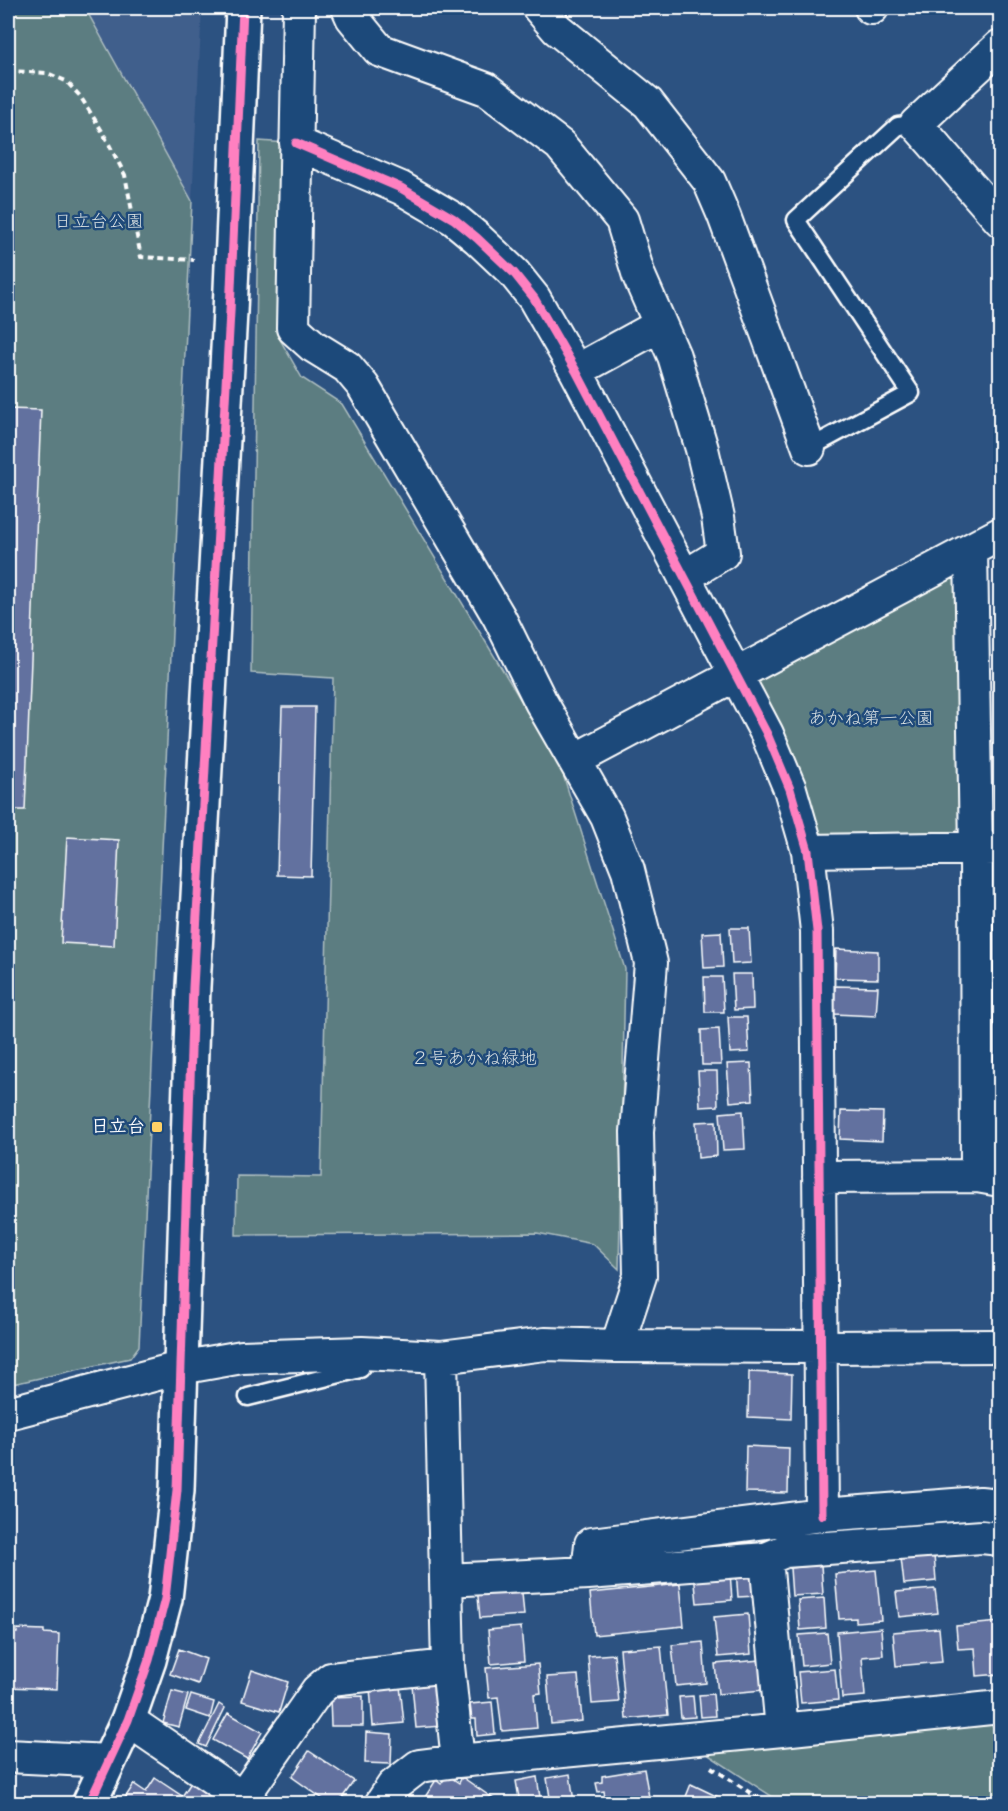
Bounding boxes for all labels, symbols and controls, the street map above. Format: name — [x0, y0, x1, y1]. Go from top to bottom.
park label: 日立台公園 — [54, 210, 144, 234]
park label: あかね第一公園 — [808, 707, 934, 731]
park label: ２号あかね緑地 — [411, 1047, 537, 1071]
place label: 日立台 — [91, 1115, 145, 1139]
marker: 日立台 — [150, 1120, 164, 1134]

